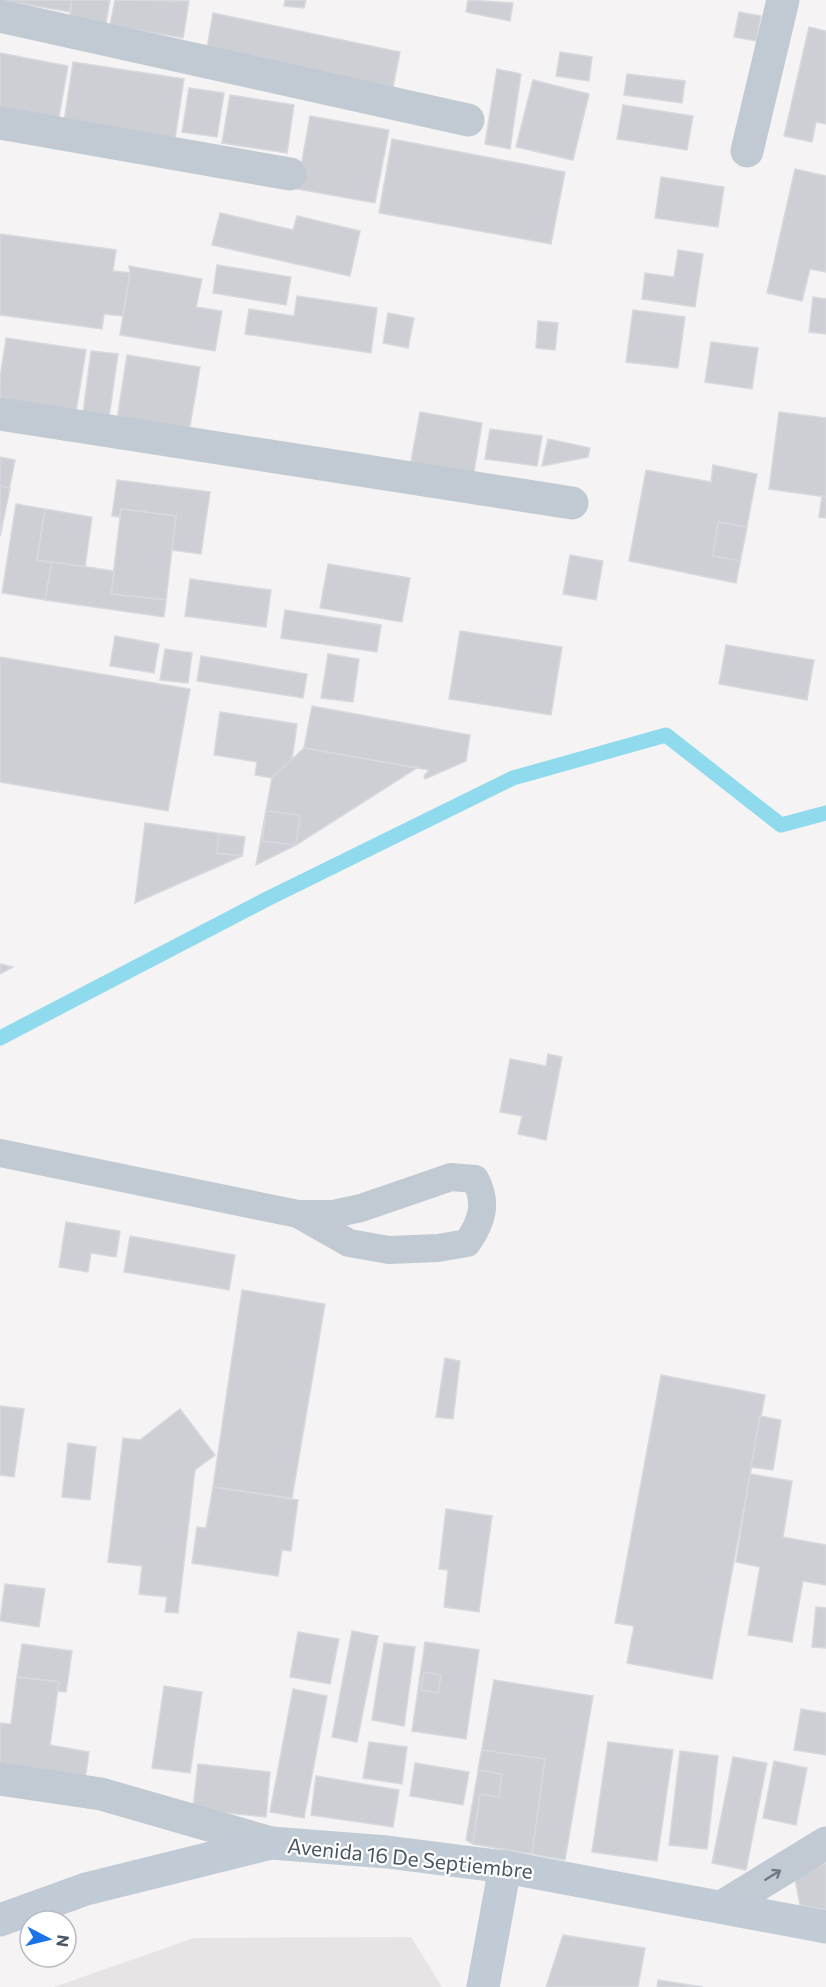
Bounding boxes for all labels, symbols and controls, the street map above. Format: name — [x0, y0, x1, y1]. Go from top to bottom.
street label: Avenida 16 De Septiembre — [286, 1832, 534, 1883]
one-way arrow — [764, 1869, 781, 1881]
north arrow — [18, 1909, 78, 1969]
text: N — [53, 1934, 74, 1948]

